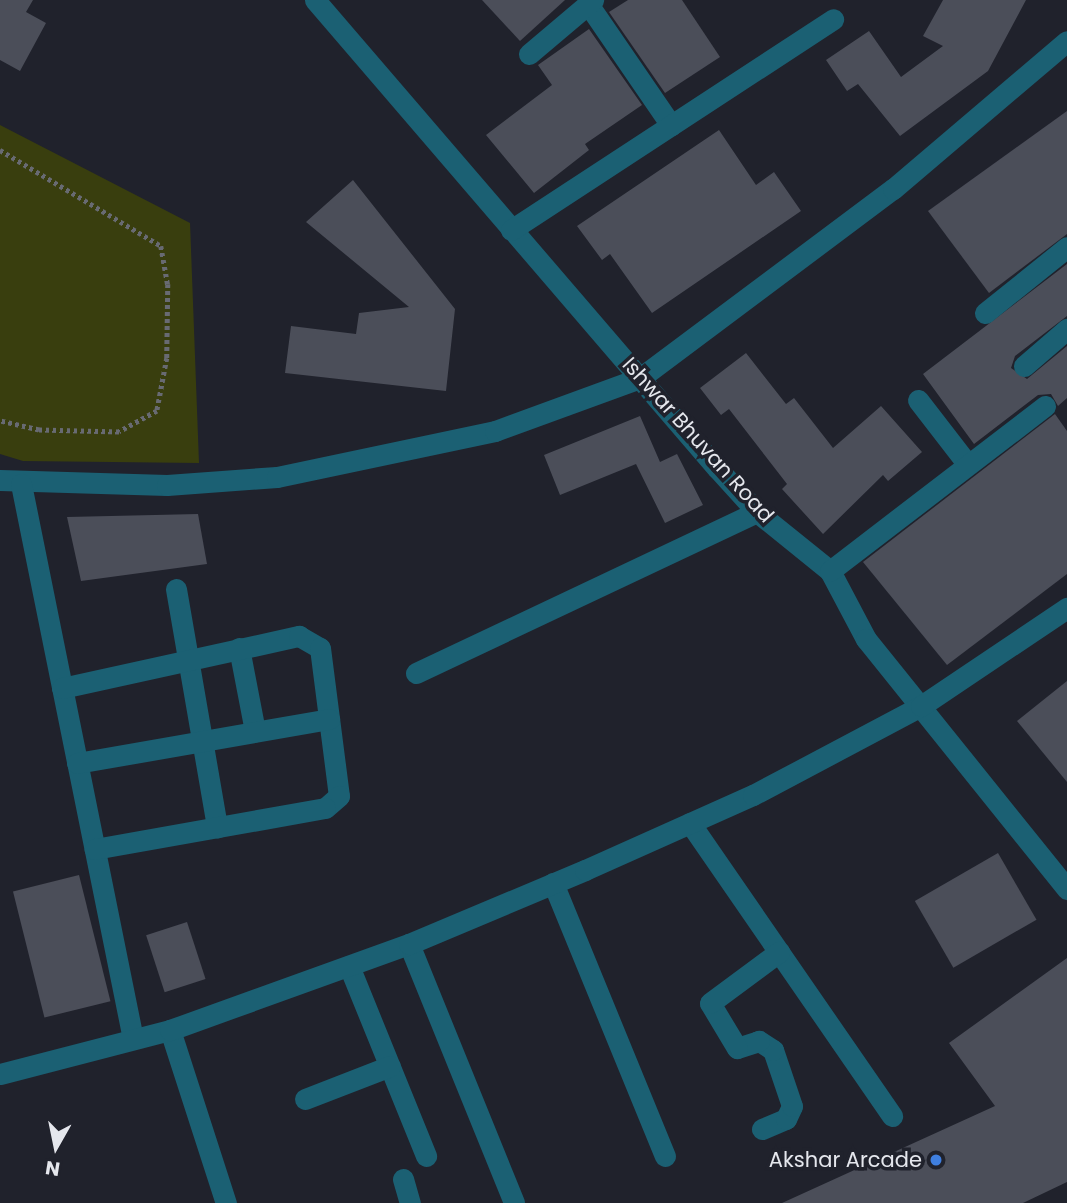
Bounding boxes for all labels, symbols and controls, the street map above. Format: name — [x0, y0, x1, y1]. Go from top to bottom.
street label: Ishwar Bhuvan Road — [617, 352, 779, 528]
north arrow — [21, 1112, 91, 1182]
place label: Akshar Arcade — [769, 1147, 922, 1173]
marker: Akshar Arcade — [928, 1152, 944, 1168]
text: N — [43, 1154, 62, 1183]

